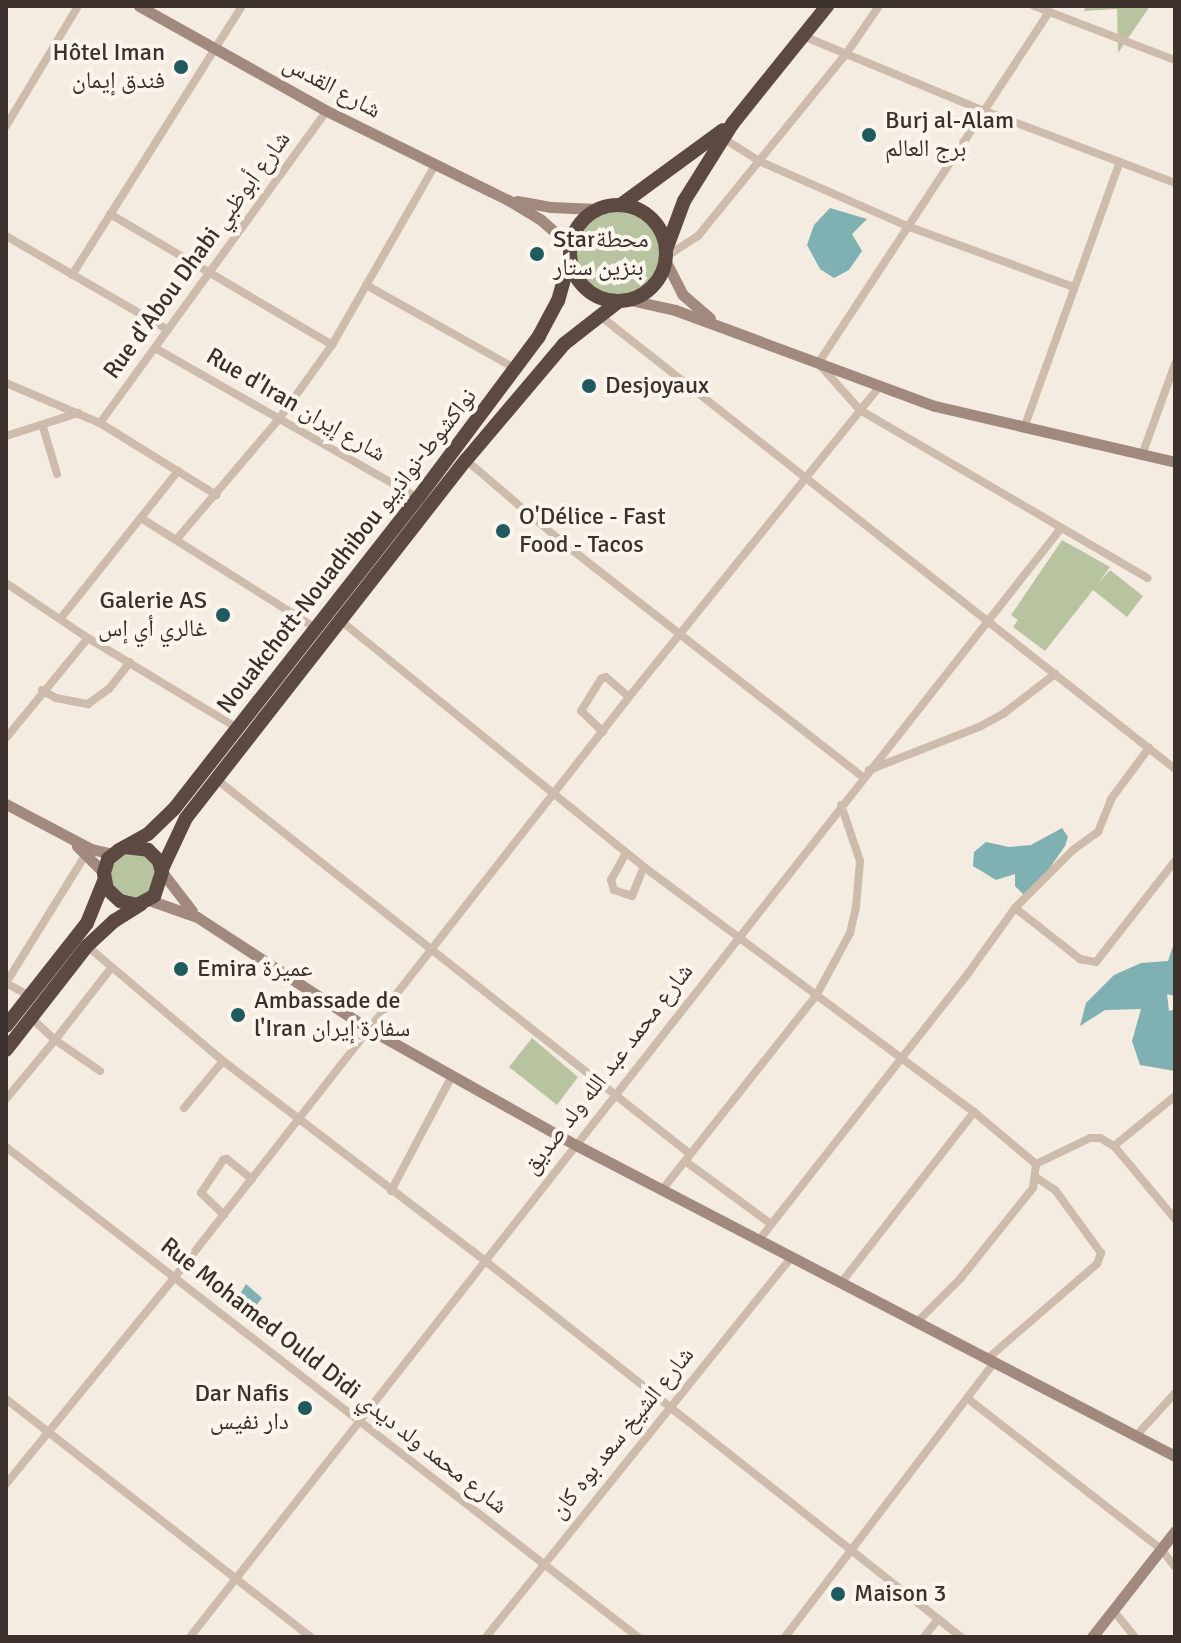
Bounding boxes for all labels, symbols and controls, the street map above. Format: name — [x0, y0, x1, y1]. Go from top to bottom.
place label: Hôtel Iman فندق إيمان — [53, 39, 165, 95]
street label: شارع القدس — [278, 49, 386, 125]
marker: Hôtel Iman فندق إيمان — [172, 58, 190, 76]
place label: Burj al-Alam برج العالم — [885, 107, 1014, 163]
street label: Rue d'Abou Dhabi شارع أبوظبي — [97, 126, 297, 384]
marker: Burj al-Alam برج العالم — [860, 126, 878, 144]
place label: Starمحطة بنزين ستار — [553, 226, 649, 282]
marker: Starمحطة بنزين ستار — [528, 245, 546, 263]
street label: Rue d'Iran شارع إيران — [201, 342, 391, 468]
place label: Desjoyaux — [605, 372, 709, 400]
marker: Desjoyaux — [580, 377, 598, 395]
street label: Nouakchott-Nouadhibou نواكشوط-نواذيبو — [211, 383, 483, 719]
place label: O'Délice - Fast Food - Tacos — [519, 503, 666, 559]
marker: O'Délice - Fast Food - Tacos — [494, 522, 512, 540]
place label: Galerie AS غالري أي إس — [98, 587, 207, 643]
marker: Galerie AS غالري أي إس — [214, 606, 232, 624]
place label: Emira عميرة — [197, 955, 312, 983]
street label: شارع محمد عبد الله ولد صديق — [517, 958, 699, 1180]
marker: Emira عميرة — [172, 960, 190, 978]
place label: Ambassade de l'Iran سفارة إيران — [254, 987, 410, 1043]
marker: Ambassade de l'Iran سفارة إيران — [229, 1006, 247, 1024]
street label: Rue Mohamed Ould Didi شارع محمد ولد ديدي — [155, 1232, 513, 1520]
street label: شارع الشيخ سعد بوه كان — [544, 1341, 700, 1525]
place label: Dar Nafis دار نفيس — [194, 1380, 289, 1436]
marker: Dar Nafis دار نفيس — [296, 1399, 314, 1417]
place label: Maison 3 — [854, 1580, 946, 1608]
marker: Maison 3 — [829, 1585, 847, 1603]

